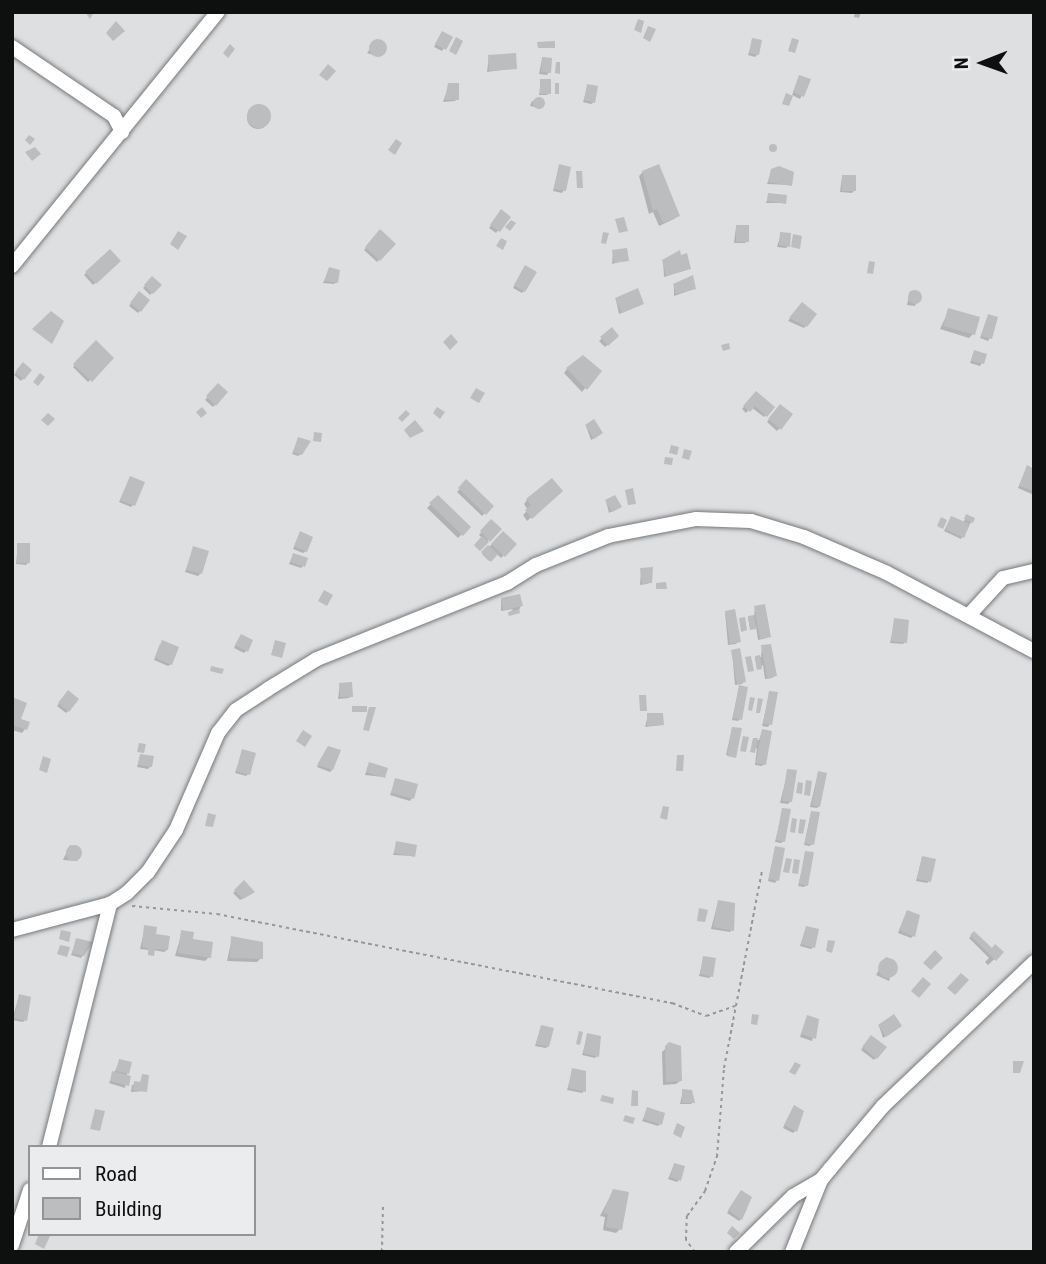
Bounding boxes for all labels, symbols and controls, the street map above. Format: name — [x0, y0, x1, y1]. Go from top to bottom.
north arrow — [948, 28, 1018, 98]
text: N — [950, 57, 973, 69]
legend — [28, 1145, 256, 1236]
text: Road — [95, 1162, 137, 1186]
text: Building — [95, 1197, 162, 1221]

